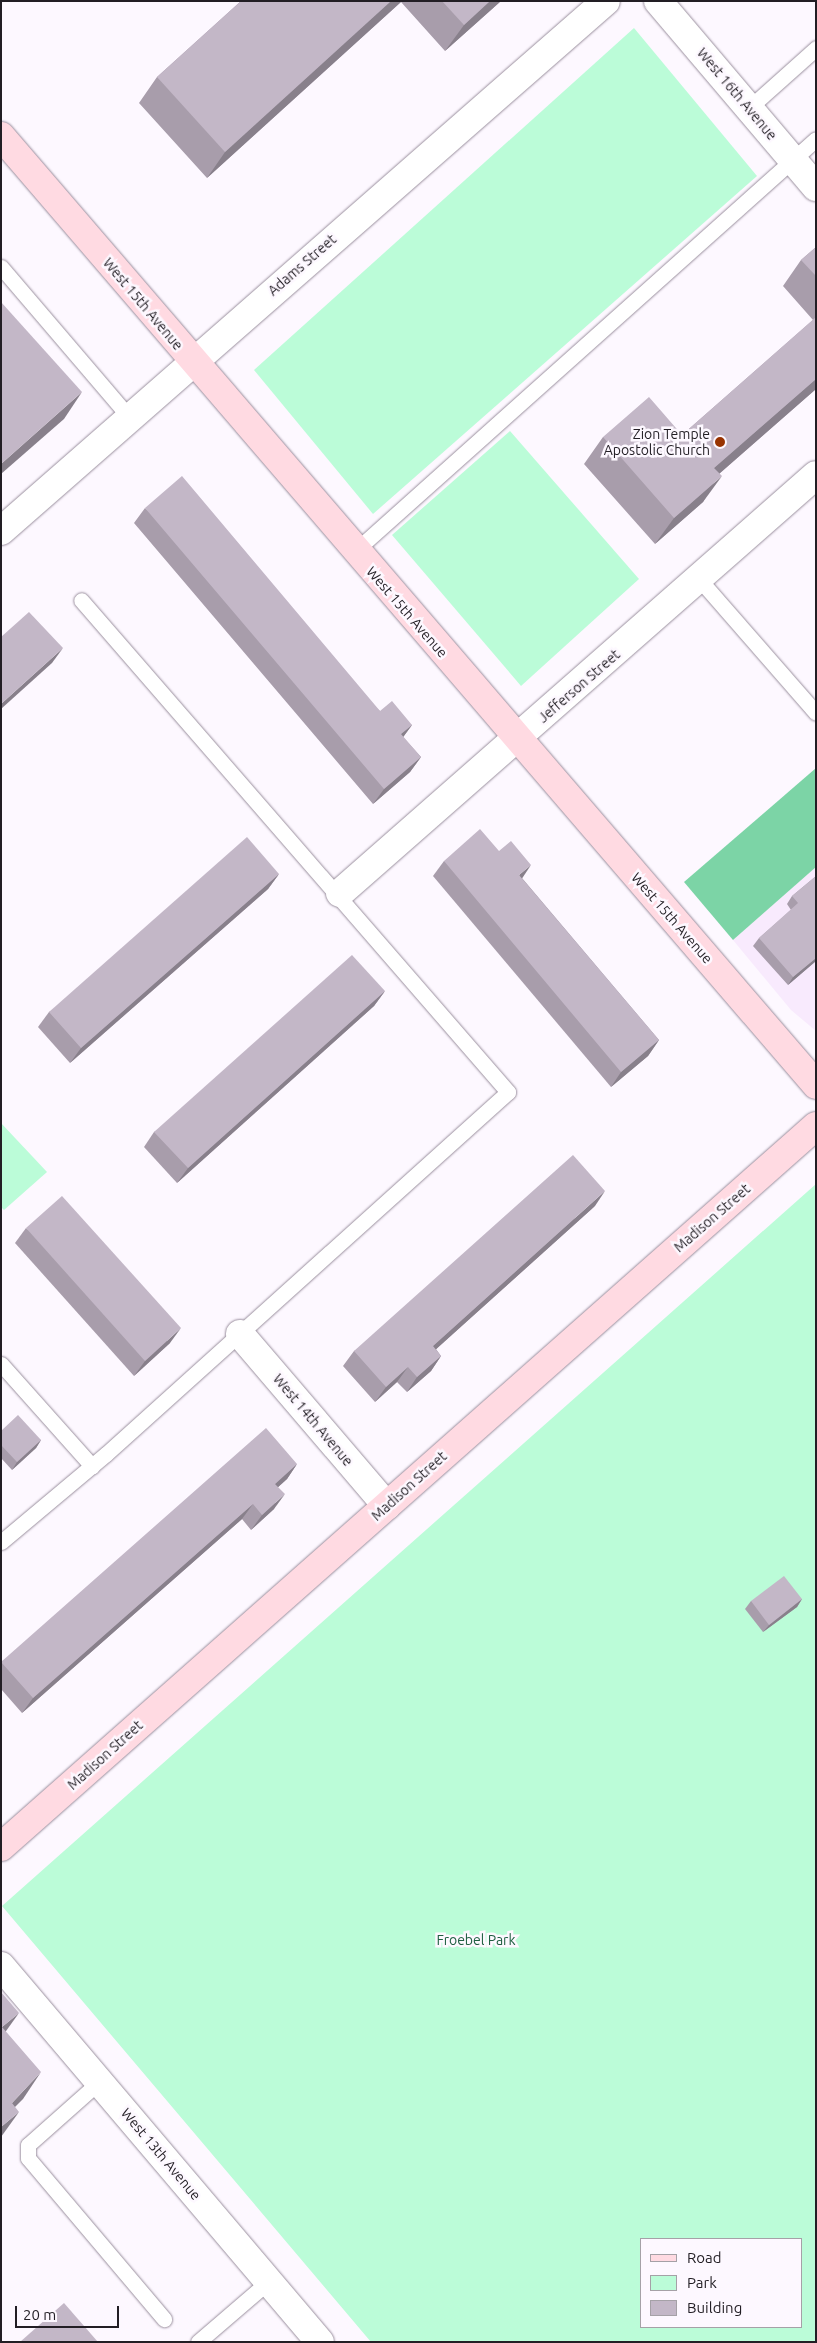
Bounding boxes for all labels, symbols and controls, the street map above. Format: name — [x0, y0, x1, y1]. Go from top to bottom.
street label: West 16th Avenue — [694, 45, 780, 143]
street label: Adams Street — [264, 231, 340, 299]
street label: West 15th Avenue — [100, 255, 186, 353]
place label: Zion Temple Apostolic Church — [604, 426, 710, 458]
marker: Zion Temple Apostolic Church — [714, 436, 726, 448]
street label: West 15th Avenue — [363, 563, 451, 661]
street label: Jefferson Street — [535, 646, 623, 726]
street label: West 15th Avenue — [628, 869, 716, 967]
street label: Madison Street — [670, 1180, 754, 1256]
street label: West 14th Avenue — [270, 1371, 356, 1469]
street label: Madison Street — [368, 1448, 450, 1524]
street label: Madison Street — [64, 1717, 146, 1793]
park label: Froebel Park — [437, 1932, 515, 1948]
street label: West 13th Avenue — [118, 2105, 204, 2203]
legend — [640, 2238, 802, 2328]
text: Road — [687, 2249, 722, 2266]
text: Park — [687, 2274, 717, 2291]
scale bar — [18, 2296, 121, 2328]
text: Building — [687, 2299, 742, 2316]
text: 20 m — [23, 2306, 56, 2323]

